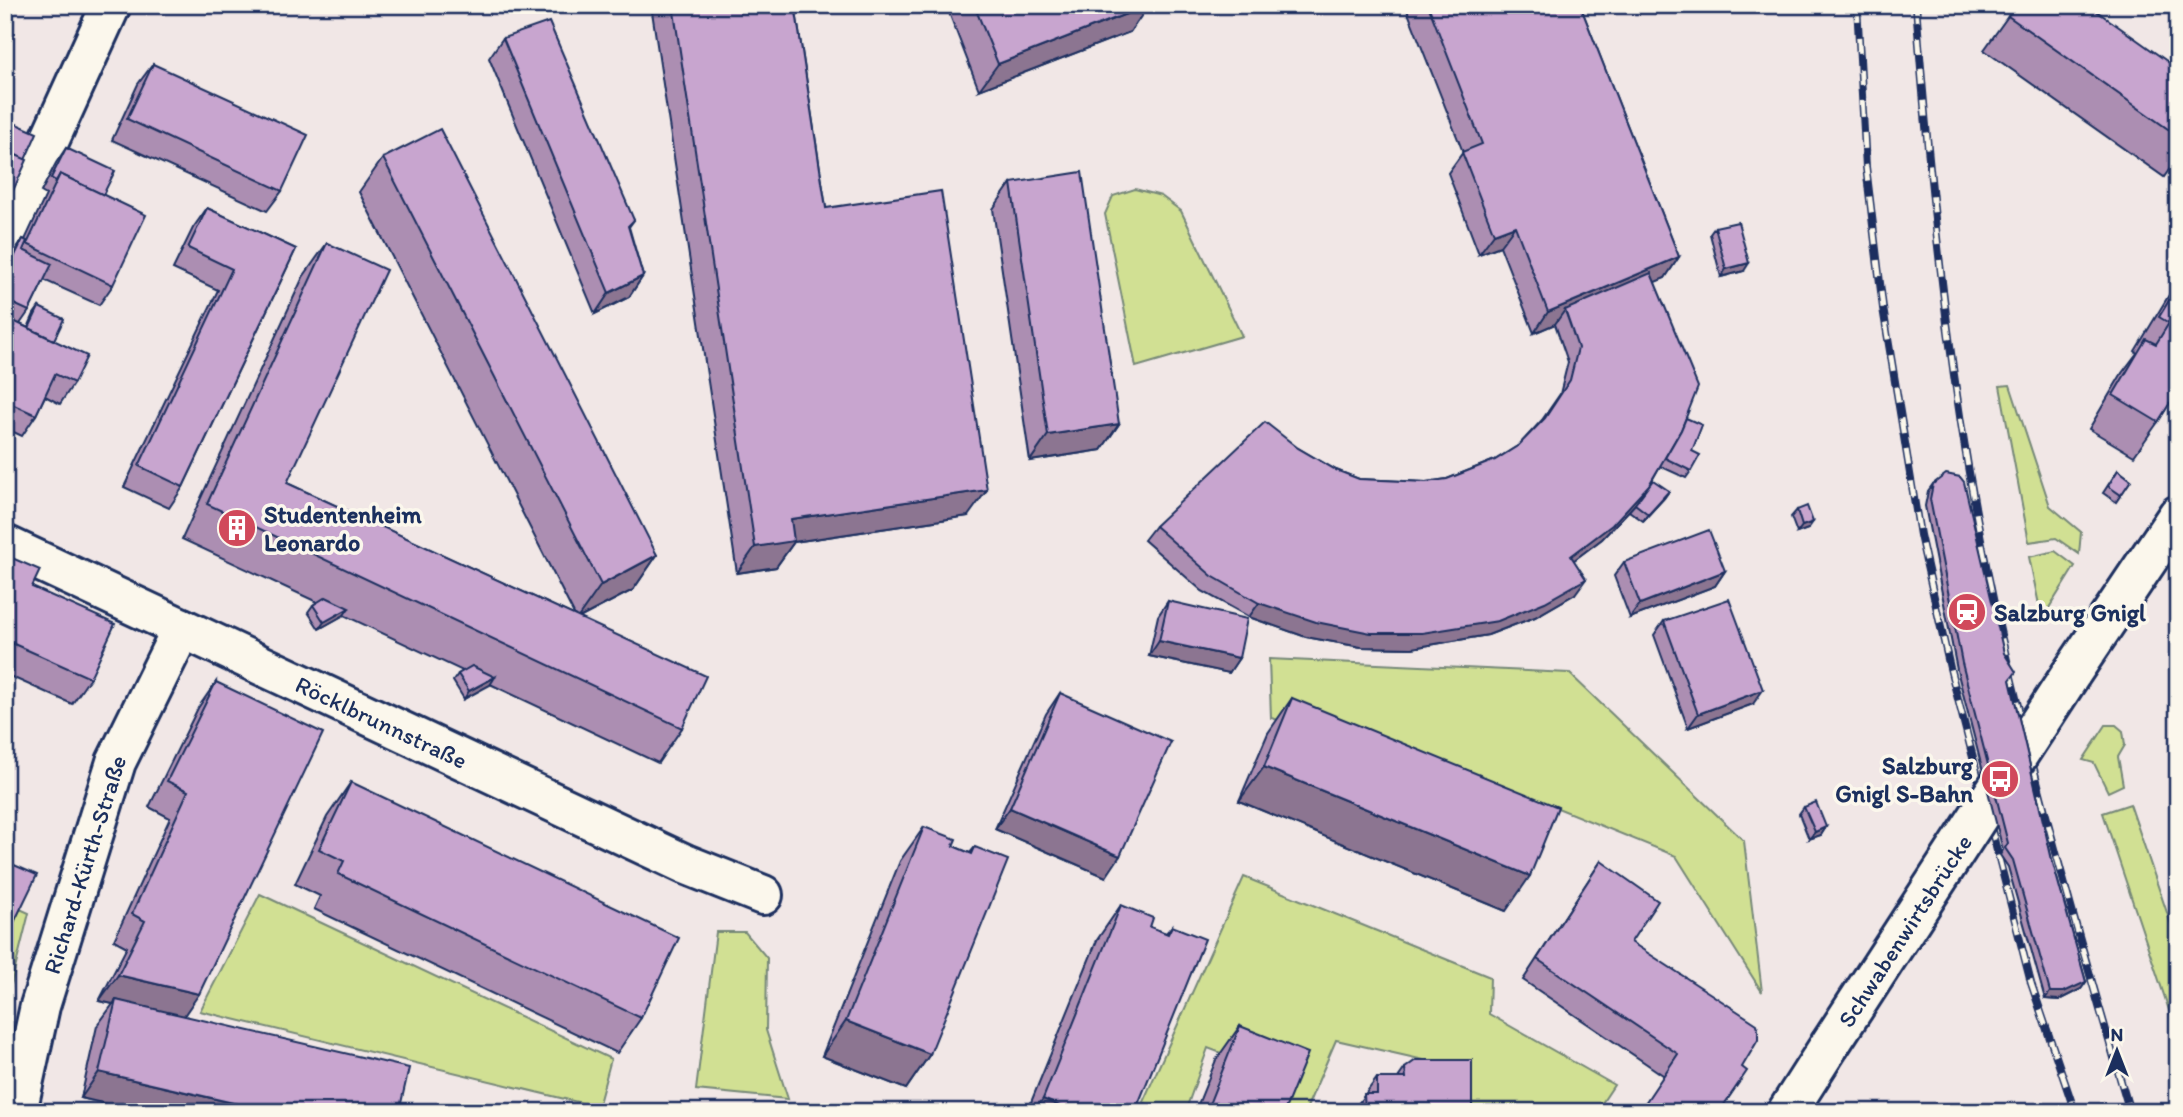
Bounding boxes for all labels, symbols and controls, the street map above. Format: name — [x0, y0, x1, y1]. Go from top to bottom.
place label: Studentenheim Leonardo — [264, 500, 422, 557]
building icon: Studentenheim Leonardo — [216, 507, 258, 549]
station icon: Salzburg Gnigl — [1946, 591, 1988, 633]
place label: Salzburg Gnigl — [1994, 598, 2146, 628]
street label: Röcklbrunnstraße — [291, 669, 472, 774]
street label: Richard-Kürth-Straße — [36, 749, 132, 977]
place label: Salzburg Gnigl S-Bahn — [1835, 751, 1974, 809]
bus stop icon: Salzburg Gnigl S-Bahn — [1979, 758, 2021, 800]
street label: Schwabenwirtsbrücke — [1831, 828, 1978, 1032]
north arrow — [2082, 1016, 2152, 1086]
text: N — [2111, 1023, 2123, 1046]

